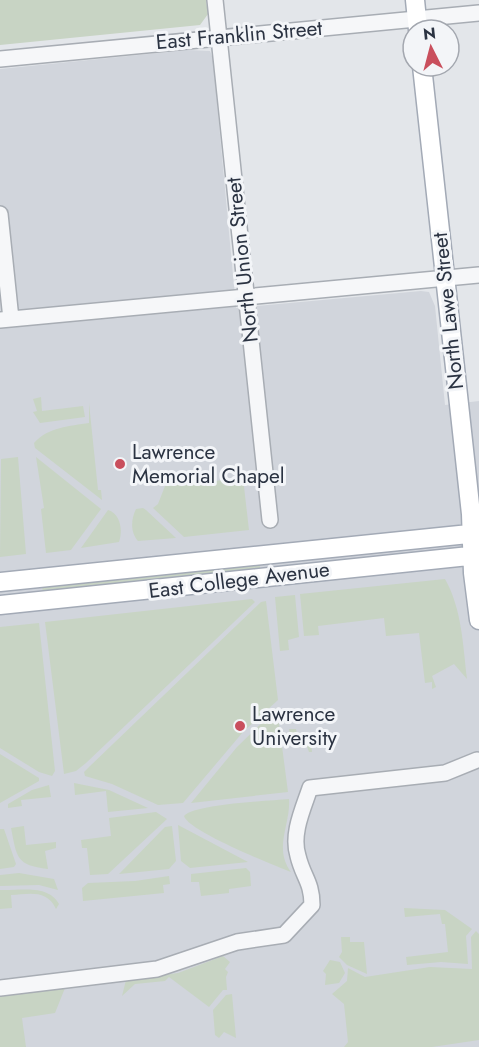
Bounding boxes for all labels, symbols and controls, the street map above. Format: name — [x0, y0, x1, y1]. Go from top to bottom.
street label: East Franklin Street — [155, 13, 323, 57]
north arrow — [401, 18, 461, 78]
text: N — [422, 21, 437, 46]
street label: North Union Street — [218, 176, 266, 344]
street label: North Lawe Street — [425, 231, 471, 391]
place label: Lawrence Memorial Chapel — [132, 437, 285, 491]
marker: Lawrence Memorial Chapel — [113, 457, 127, 471]
street label: East College Avenue — [147, 554, 331, 606]
place label: Lawrence University — [252, 699, 338, 753]
marker: Lawrence University — [233, 719, 247, 733]

